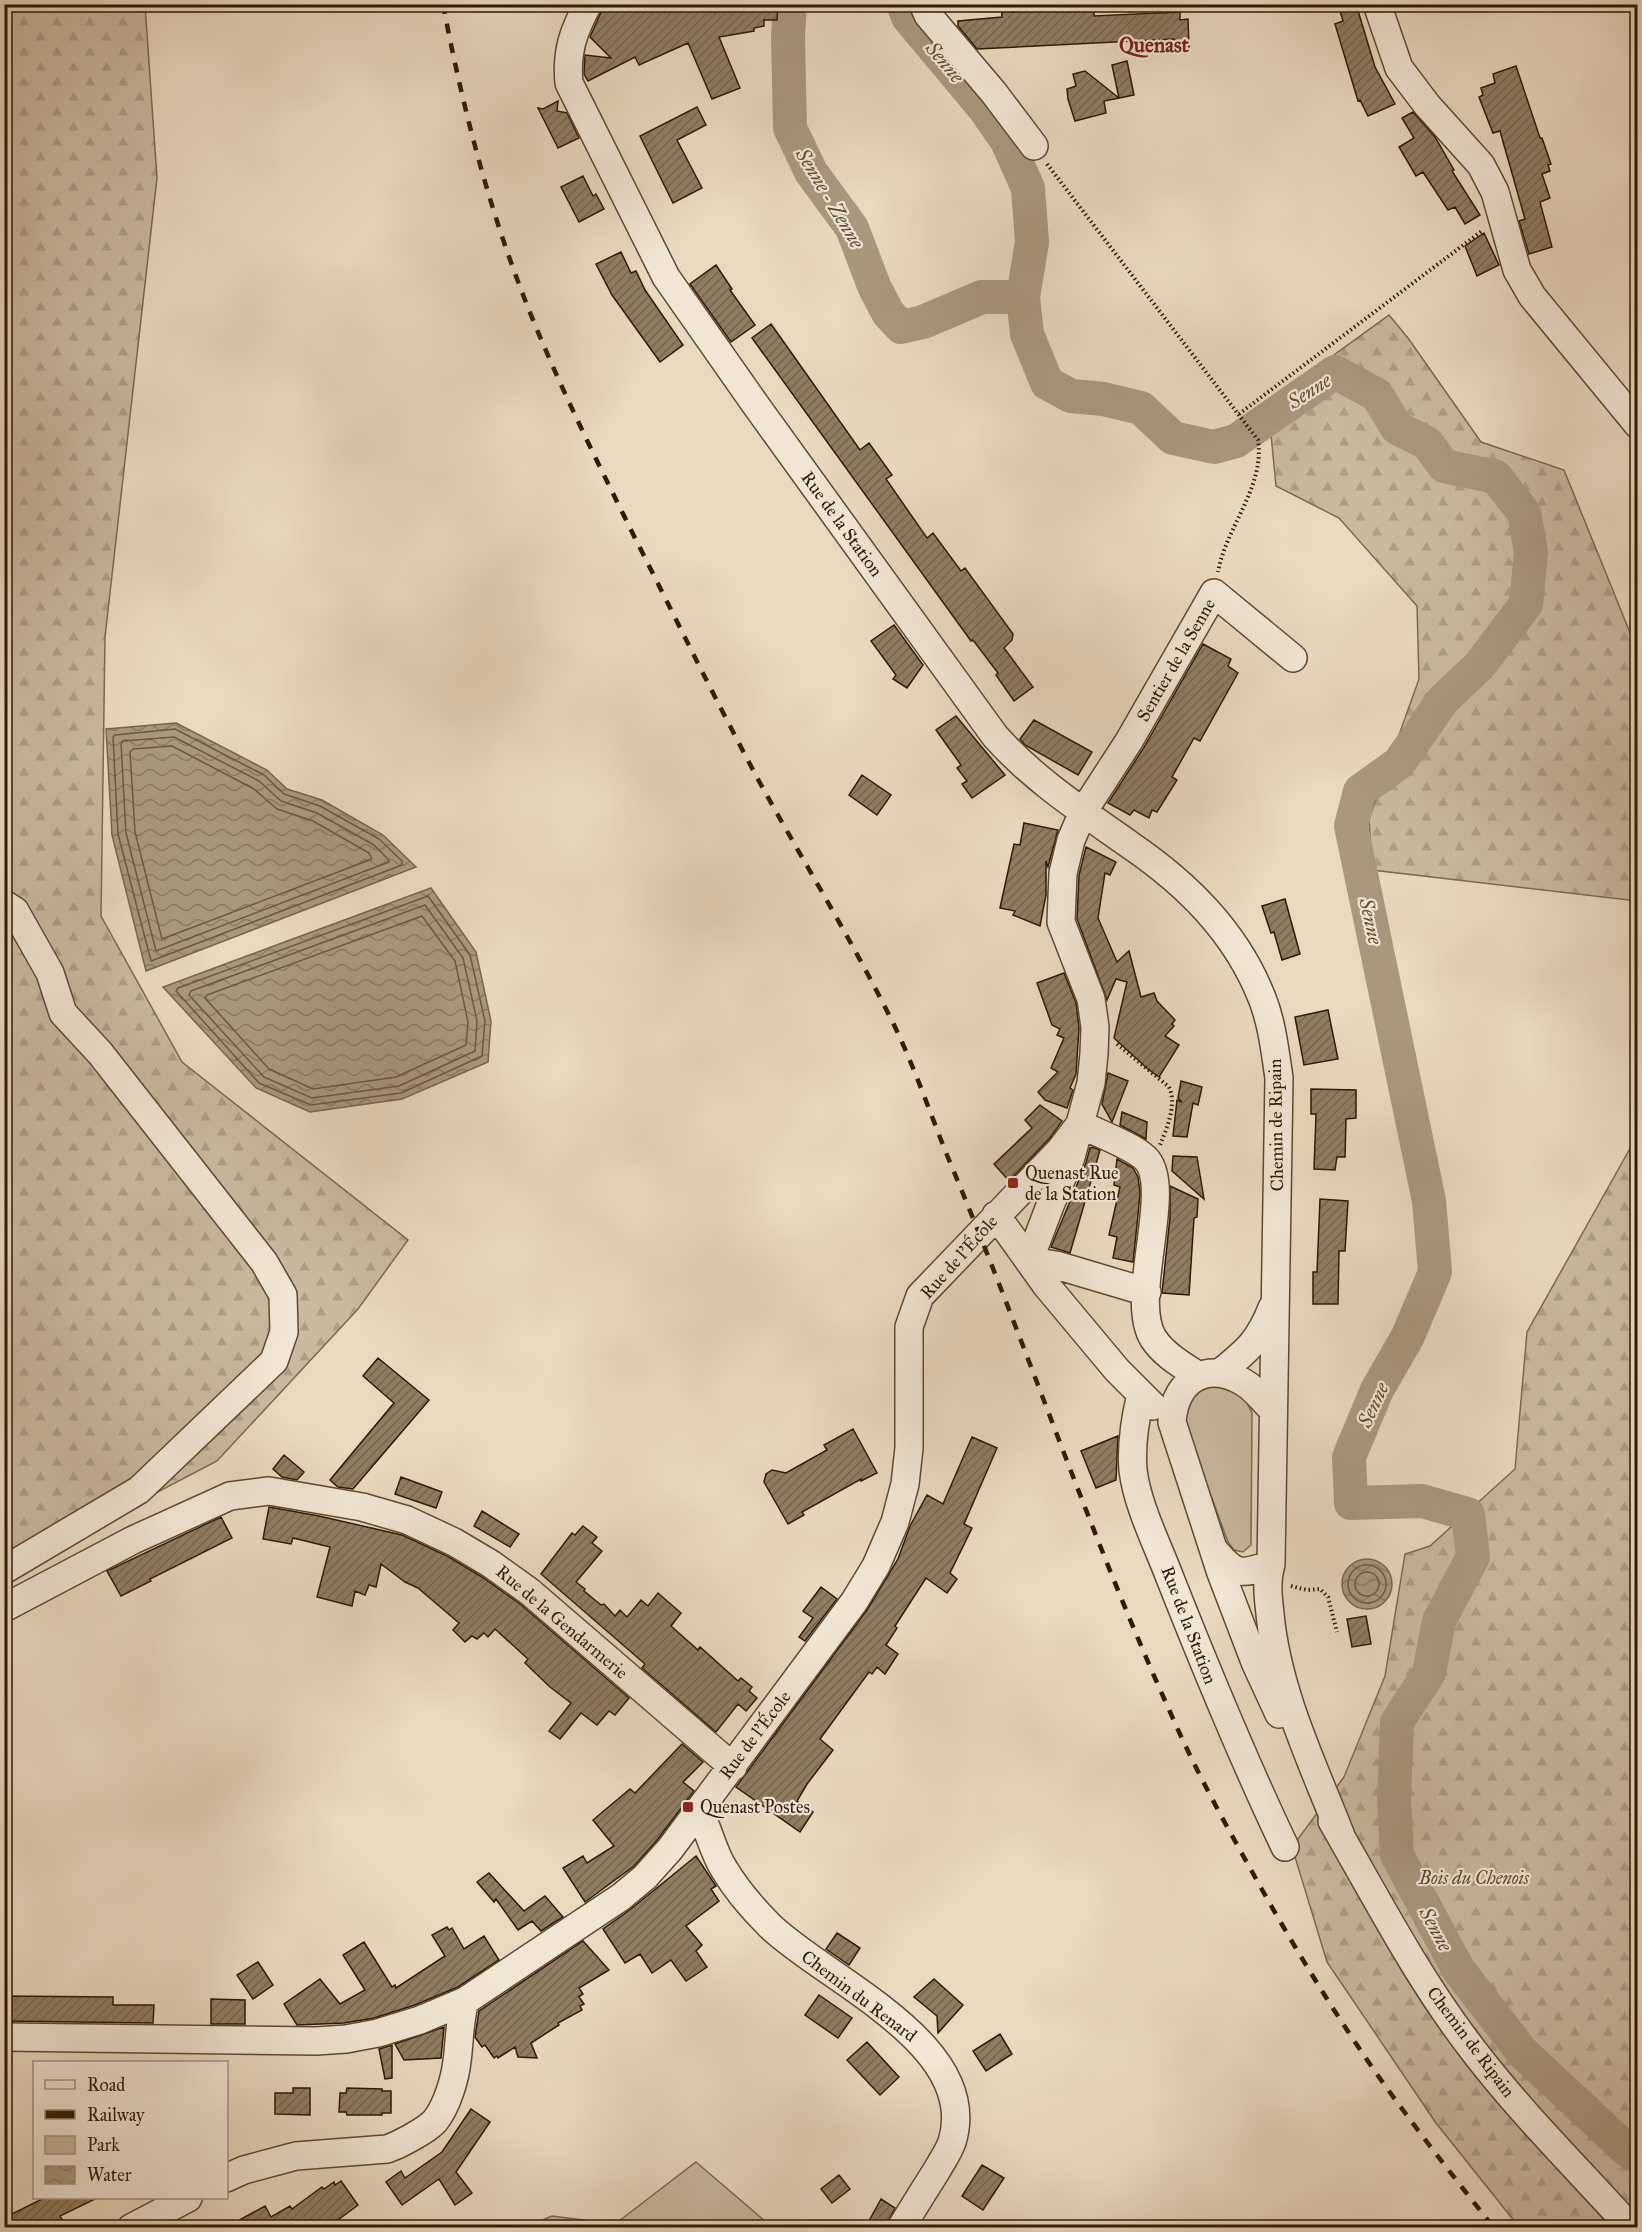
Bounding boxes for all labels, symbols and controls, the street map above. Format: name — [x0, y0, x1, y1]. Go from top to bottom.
district label: Quenast — [1119, 32, 1190, 58]
water label: Senne — [920, 36, 970, 88]
water label: Senne - Zenne — [790, 143, 870, 253]
water label: Senne — [1282, 368, 1336, 414]
street label: Rue de la Station — [796, 467, 888, 581]
street label: Sentier de la Senne — [1132, 595, 1220, 725]
water label: Senne — [1354, 895, 1388, 947]
street label: Chemin de Ripain — [1264, 1058, 1288, 1192]
place label: Quenast Rue de la Station — [1025, 1162, 1119, 1205]
marker: Quenast Rue de la Station — [1006, 1176, 1020, 1190]
street label: Rue de l'École — [914, 1209, 1002, 1303]
water label: Senne — [1352, 1378, 1394, 1432]
street label: Rue de la Gendarmerie — [491, 1560, 633, 1684]
street label: Rue de la Station — [1156, 1563, 1222, 1687]
street label: Rue de l'École — [713, 1685, 795, 1784]
place label: Quenast Postes — [700, 1796, 810, 1818]
marker: Quenast Postes — [681, 1800, 695, 1814]
park label: Bois du Chenois — [1418, 1867, 1530, 1889]
water label: Senne — [1414, 1902, 1458, 1956]
street label: Chemin du Renard — [797, 1945, 921, 2047]
street label: Chemin de Ripain — [1422, 1982, 1520, 2102]
legend — [33, 2061, 228, 2199]
text: Road — [87, 2074, 125, 2096]
text: Railway — [87, 2104, 145, 2126]
text: Park — [87, 2134, 120, 2156]
text: Water — [87, 2164, 132, 2186]

